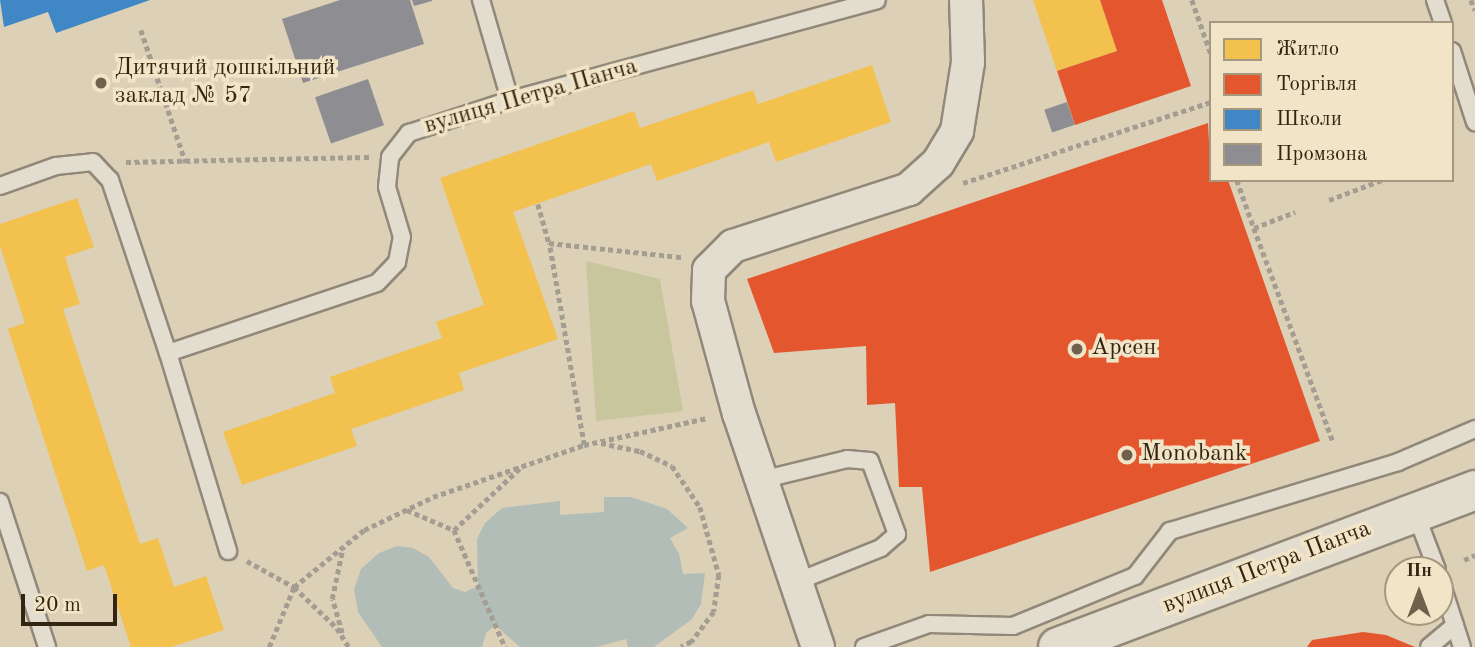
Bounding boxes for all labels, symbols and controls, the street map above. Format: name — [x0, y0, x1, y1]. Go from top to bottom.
legend — [1209, 21, 1454, 182]
text: Житло — [1276, 39, 1339, 60]
street label: вулиця Петра Панча — [421, 53, 641, 141]
place label: Дитячий дошкільний заклад № 57 — [115, 55, 336, 111]
text: Торгівля — [1276, 74, 1357, 95]
marker: Дитячий дошкільний заклад № 57 — [93, 75, 109, 91]
text: Школи — [1276, 109, 1342, 130]
text: Промзона — [1276, 144, 1367, 165]
place label: Арсен — [1091, 335, 1156, 363]
marker: Арсен — [1069, 341, 1085, 357]
place label: Monobank — [1141, 441, 1247, 469]
marker: Monobank — [1119, 447, 1135, 463]
street label: вулиця Петра Панча — [1159, 515, 1375, 621]
north arrow — [1384, 556, 1454, 626]
text: Пн — [1406, 562, 1432, 581]
scale bar — [24, 580, 121, 624]
text: 20 m — [34, 595, 81, 616]

